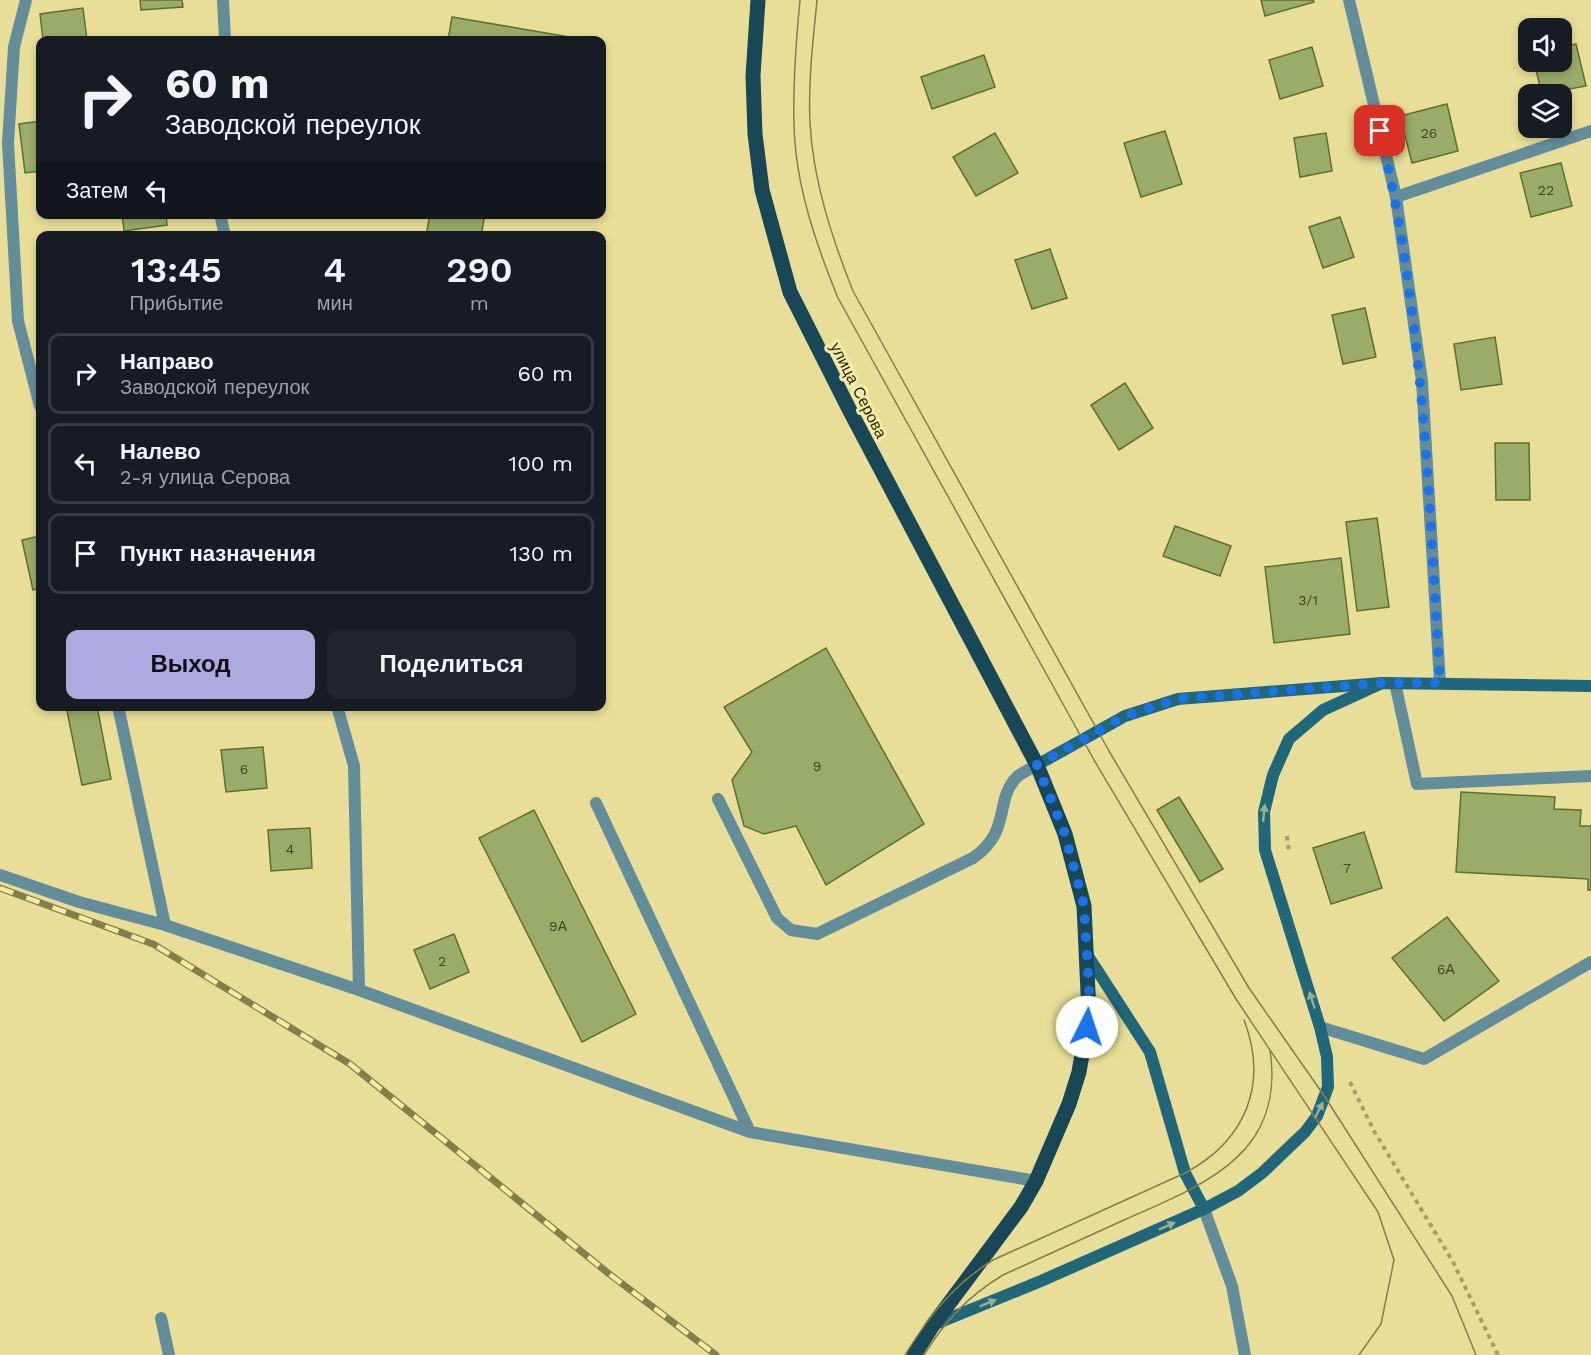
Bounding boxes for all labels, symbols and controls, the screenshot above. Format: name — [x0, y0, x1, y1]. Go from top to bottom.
map controls — [1518, 18, 1572, 138]
button: sound — [1518, 18, 1572, 72]
text: 60 m — [165, 59, 269, 108]
icon: right — [66, 60, 144, 138]
button: layers — [1518, 84, 1572, 138]
pin — [1354, 105, 1405, 156]
text: Заводской переулок — [165, 109, 421, 141]
icon: arrive — [1363, 114, 1396, 147]
house number: 26 — [1421, 125, 1437, 141]
icon: left — [140, 174, 173, 207]
text: Затем — [66, 178, 128, 203]
house number: 22 — [1538, 182, 1554, 198]
text: 13:45 — [131, 249, 222, 291]
text: 4 — [323, 249, 346, 291]
text: 290 — [446, 249, 513, 291]
text: Прибытие — [129, 291, 223, 315]
text: мин — [317, 291, 353, 315]
text: m — [470, 291, 489, 315]
street label: улица Серова — [826, 339, 891, 441]
text: Направо — [120, 349, 214, 374]
icon: right — [69, 357, 102, 390]
text: 60 m — [517, 361, 573, 386]
text: Заводской переулок — [120, 375, 309, 399]
text: Налево — [120, 439, 201, 464]
icon: left — [69, 447, 102, 480]
text: 100 m — [509, 451, 573, 476]
text: 2-я улица Серова — [120, 465, 290, 489]
icon: arrive — [69, 537, 102, 570]
text: Пункт назначения — [120, 541, 316, 566]
text: 130 m — [509, 541, 573, 566]
house number: 3/1 — [1298, 592, 1318, 608]
button: Выход — [66, 630, 315, 699]
button: Поделиться — [327, 630, 576, 699]
house number: 9 — [813, 758, 821, 774]
house number: 6 — [240, 761, 248, 777]
one-way arrow — [1259, 803, 1269, 822]
house number: 4 — [286, 841, 294, 857]
house number: 7 — [1343, 860, 1351, 876]
house number: 9А — [549, 918, 568, 934]
house number: 2 — [438, 953, 446, 969]
house number: 6А — [1437, 961, 1456, 977]
one-way arrow — [1306, 991, 1316, 1009]
position arrow — [1055, 995, 1119, 1059]
one-way arrow — [1314, 1101, 1324, 1118]
one-way arrow — [1158, 1221, 1175, 1230]
one-way arrow — [979, 1298, 997, 1308]

